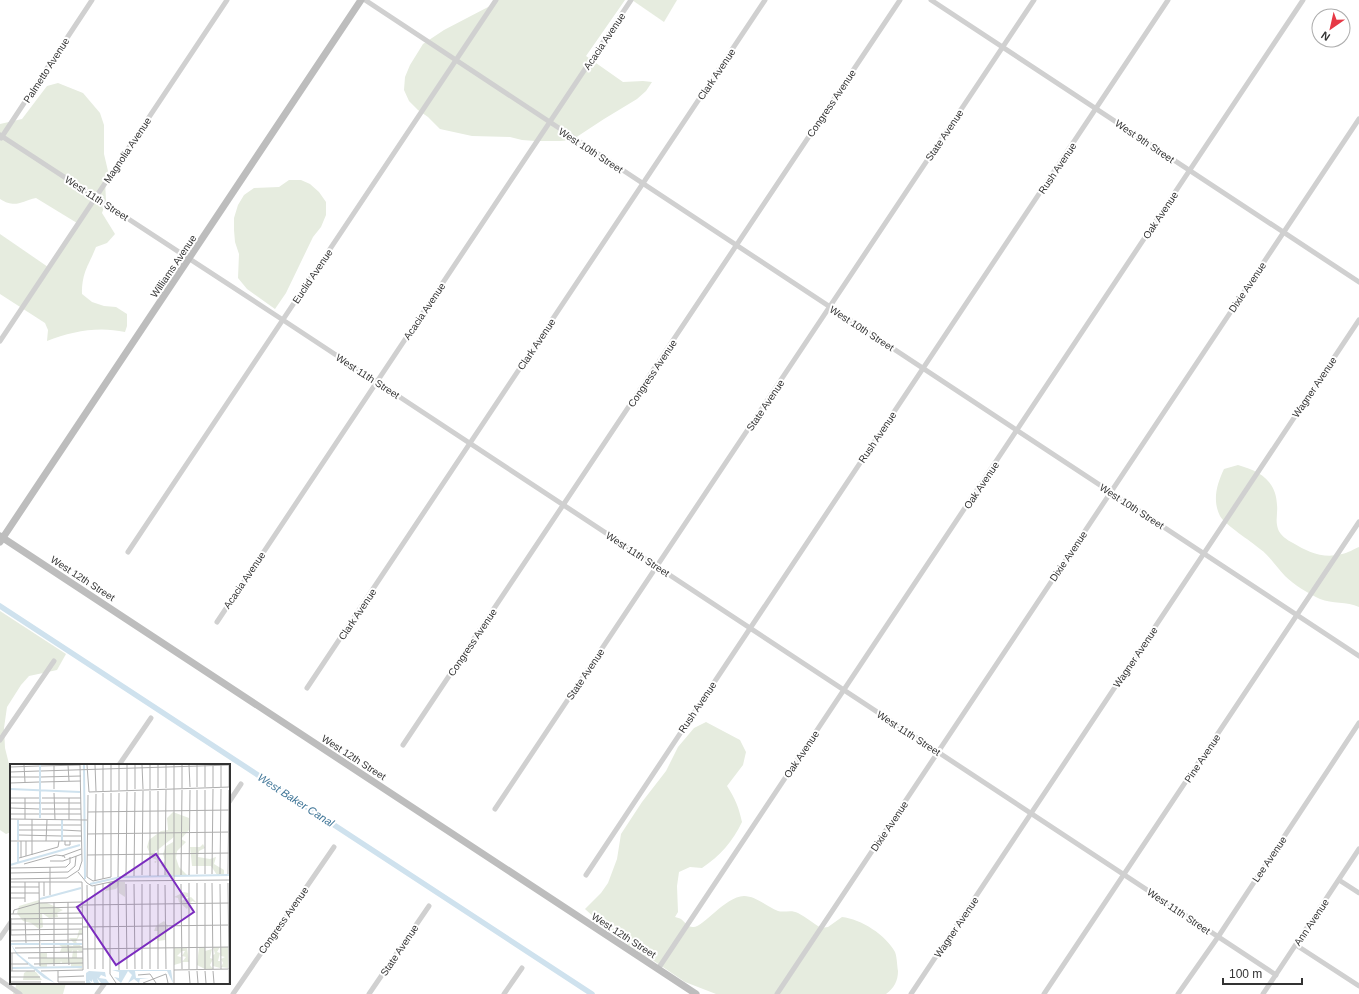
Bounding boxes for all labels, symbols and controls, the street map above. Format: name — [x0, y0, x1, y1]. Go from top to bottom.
north arrow — [1311, 8, 1351, 48]
street label: Acacia Avenue — [581, 10, 628, 72]
text: N — [1319, 29, 1332, 43]
street label: Palmetto Avenue — [21, 35, 72, 105]
street label: Clark Avenue — [695, 46, 738, 102]
street label: Congress Avenue — [805, 67, 858, 139]
street label: State Avenue — [923, 107, 966, 163]
street label: Magnolia Avenue — [101, 115, 154, 185]
street label: West 9th Street — [1113, 118, 1176, 165]
street label: West 10th Street — [557, 126, 625, 175]
street label: Rush Avenue — [1036, 140, 1079, 196]
street label: West 11th Street — [63, 174, 131, 223]
street label: Oak Avenue — [1141, 189, 1180, 241]
street label: Williams Avenue — [148, 233, 199, 300]
street label: Euclid Avenue — [290, 247, 335, 306]
street label: Dixie Avenue — [1227, 260, 1268, 314]
street label: Acacia Avenue — [401, 280, 448, 342]
street label: West 10th Street — [828, 304, 896, 353]
street label: Clark Avenue — [515, 316, 558, 372]
street label: Congress Avenue — [626, 337, 679, 409]
street label: West 11th Street — [334, 352, 402, 401]
street label: Wagner Avenue — [1290, 355, 1339, 420]
street label: State Avenue — [744, 377, 787, 433]
street label: Rush Avenue — [856, 409, 899, 465]
street label: Oak Avenue — [962, 459, 1001, 511]
street label: West 10th Street — [1098, 482, 1166, 531]
street label: Dixie Avenue — [1048, 529, 1089, 583]
street label: West 11th Street — [604, 530, 672, 579]
street label: Acacia Avenue — [221, 549, 268, 611]
street label: West 12th Street — [49, 554, 117, 603]
street label: Clark Avenue — [336, 586, 379, 642]
street label: Congress Avenue — [446, 606, 499, 678]
street label: Wagner Avenue — [1111, 625, 1160, 690]
street label: State Avenue — [564, 646, 607, 702]
street label: Rush Avenue — [676, 679, 719, 735]
street label: West 11th Street — [875, 709, 943, 758]
street label: Oak Avenue — [782, 728, 821, 780]
street label: Pine Avenue — [1182, 732, 1223, 785]
street label: West 12th Street — [320, 733, 388, 782]
inset map — [10, 764, 230, 984]
water label: West Baker Canal — [256, 771, 337, 829]
street label: Dixie Avenue — [869, 799, 910, 853]
street label: Lee Avenue — [1250, 834, 1289, 884]
street label: Congress Avenue — [256, 885, 311, 956]
street label: West 11th Street — [1145, 886, 1212, 937]
street label: Wagner Avenue — [932, 895, 981, 960]
street label: Ann Avenue — [1292, 897, 1331, 948]
street label: West 12th Street — [590, 911, 658, 960]
street label: State Avenue — [378, 922, 421, 978]
scale bar — [1223, 960, 1302, 986]
text: 100 m — [1229, 967, 1262, 981]

